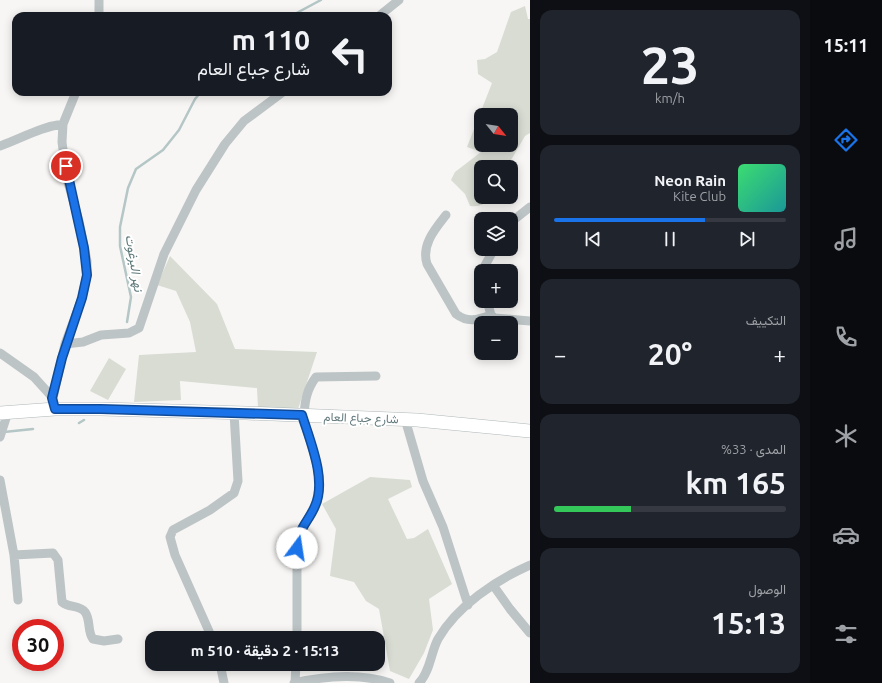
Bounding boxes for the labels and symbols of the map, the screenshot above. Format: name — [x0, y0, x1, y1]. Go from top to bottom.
north arrow — [474, 108, 518, 152]
pin — [49, 149, 83, 183]
water label: نهر البرغوت — [122, 234, 147, 294]
street label: شارع جباع العام — [323, 410, 399, 428]
position arrow — [276, 527, 318, 569]
speed limit sign: 30 — [12, 619, 64, 671]

